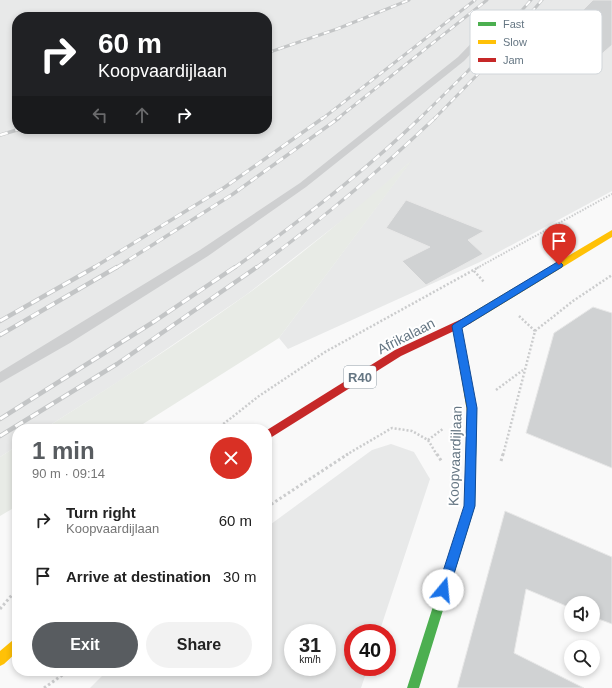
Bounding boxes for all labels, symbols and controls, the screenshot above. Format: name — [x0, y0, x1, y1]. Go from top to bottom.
legend — [470, 10, 602, 74]
text: Fast — [503, 18, 524, 30]
icon: right — [32, 28, 84, 80]
text: 60 m — [98, 28, 162, 59]
text: Slow — [503, 36, 527, 48]
text: Jam — [503, 54, 524, 66]
text: Koopvaardijlaan — [98, 61, 227, 81]
icon: left — [89, 104, 111, 126]
icon: ahead — [131, 104, 153, 126]
icon: right — [173, 104, 195, 126]
pin — [542, 224, 576, 265]
icon: arrive — [548, 230, 570, 252]
street label: Afrikalaan — [375, 315, 437, 357]
road number: R40 — [344, 366, 376, 388]
street label: Koopvaardijlaan — [445, 406, 465, 506]
text: 1 min — [32, 437, 95, 464]
button: close — [210, 437, 252, 479]
text: 90 m · 09:14 — [32, 466, 105, 481]
text: Turn right — [66, 504, 136, 521]
icon: right — [32, 509, 54, 531]
text: 60 m — [219, 512, 252, 529]
text: Koopvaardijlaan — [66, 521, 159, 536]
icon: arrive — [32, 565, 54, 587]
text: Arrive at destination — [66, 568, 211, 585]
text: 30 m — [223, 568, 256, 585]
position arrow — [422, 569, 464, 611]
map controls — [564, 596, 600, 676]
button: sound — [564, 596, 600, 632]
button: Exit — [32, 622, 138, 668]
button: Share — [146, 622, 252, 668]
speed limit sign: 40 — [344, 624, 396, 676]
text: 31 — [299, 634, 321, 656]
button: search — [564, 640, 600, 676]
text: km/h — [299, 654, 321, 665]

